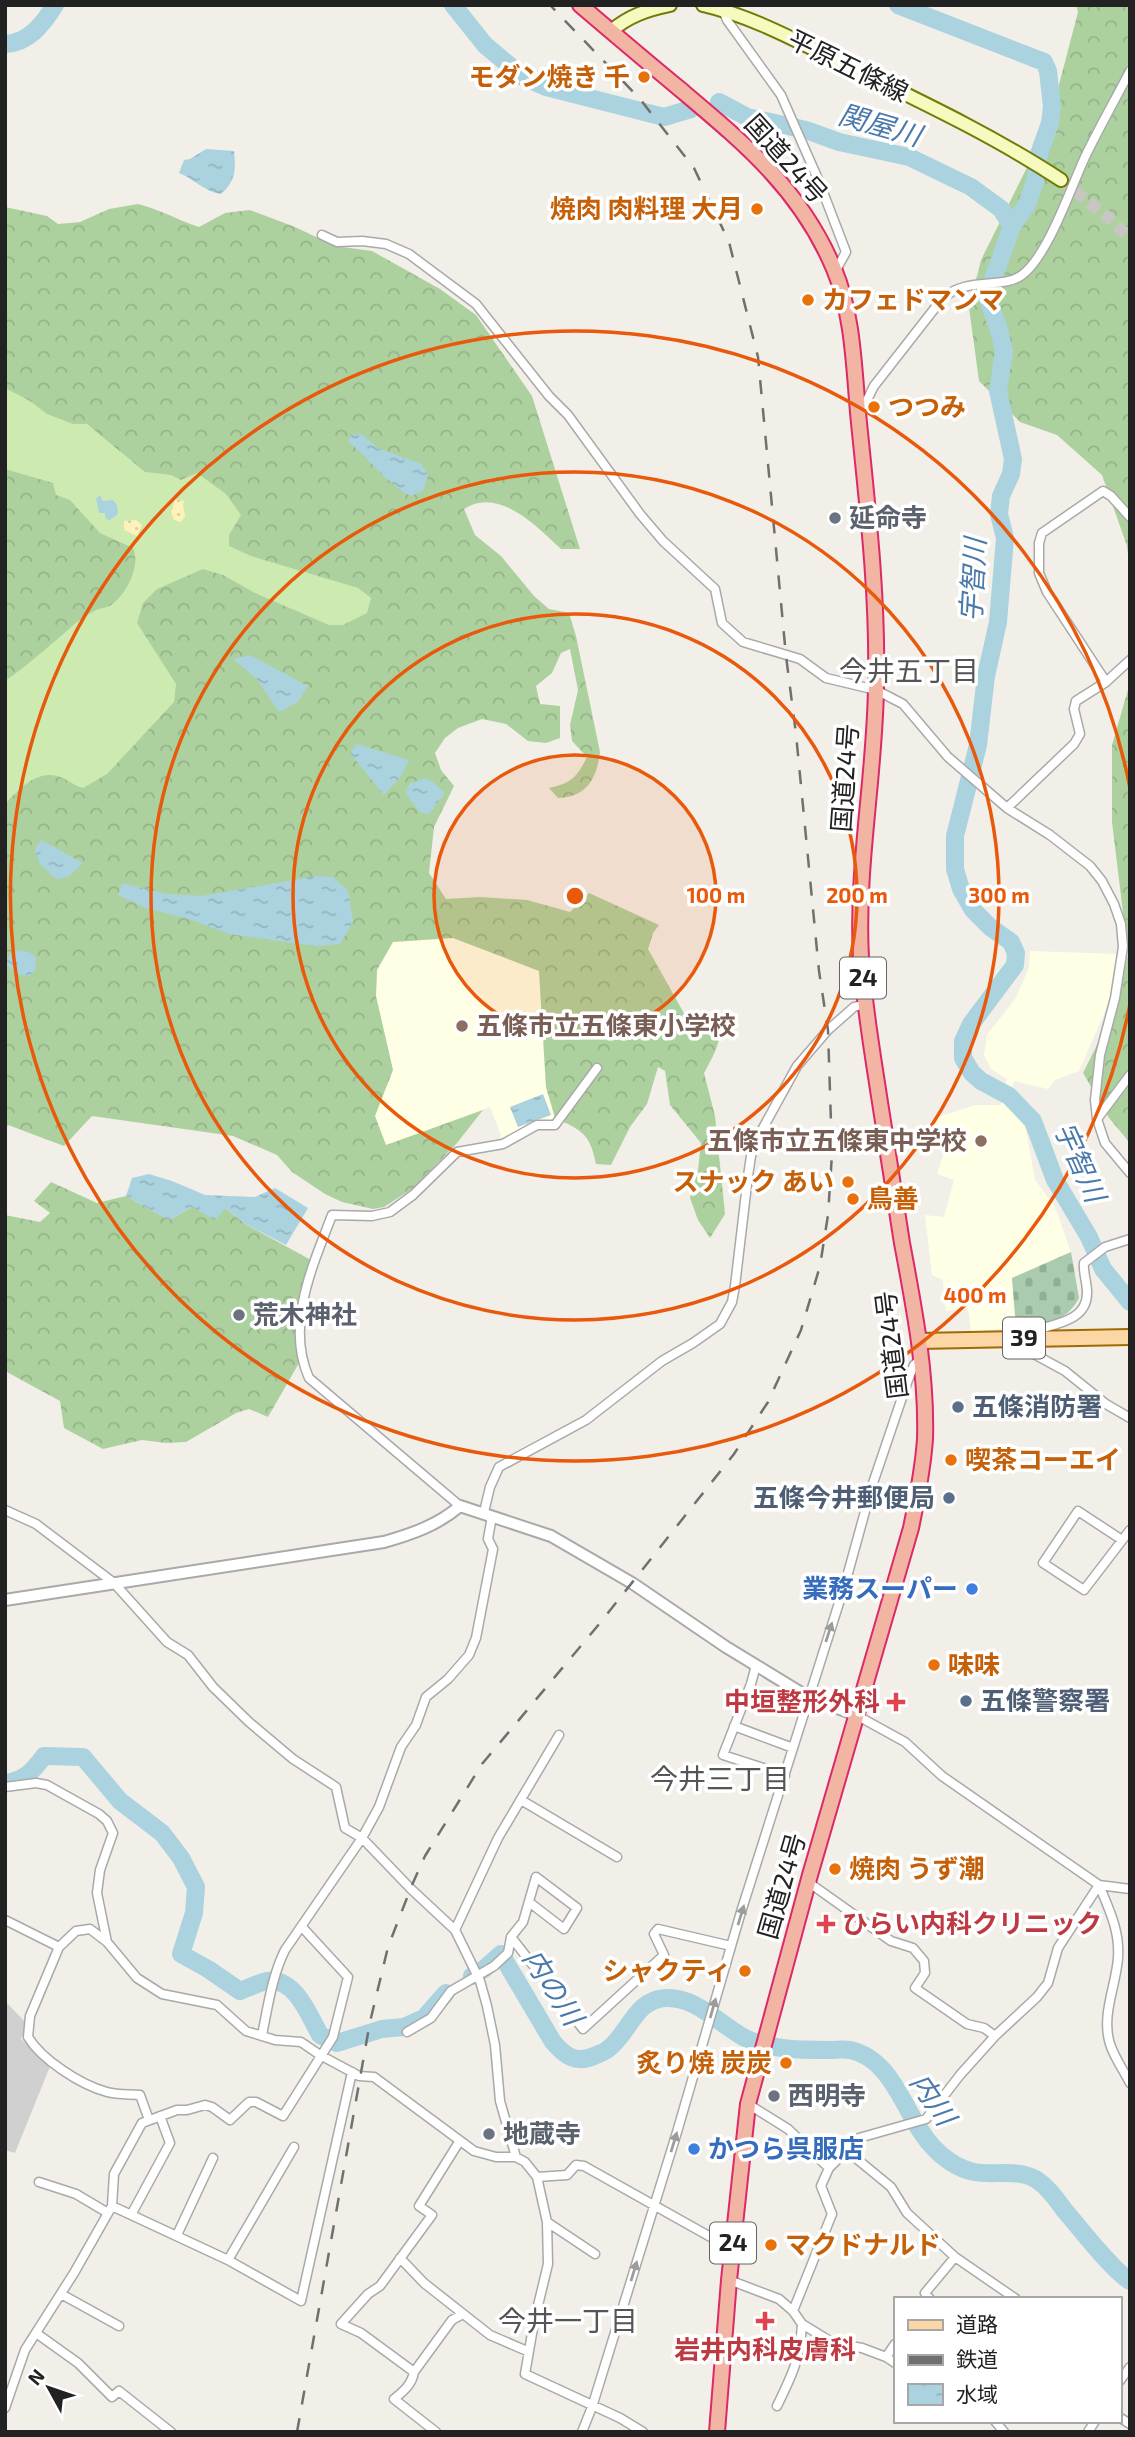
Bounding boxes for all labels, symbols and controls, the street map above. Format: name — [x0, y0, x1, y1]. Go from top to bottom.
street label: 平原五條線 — [783, 22, 914, 107]
place label: モダン焼き 千 — [468, 60, 630, 91]
marker: モダン焼き 千 — [636, 69, 652, 85]
water label: 関屋川 — [835, 96, 928, 153]
street label: 国道24号 — [739, 107, 835, 209]
place label: 焼肉 肉料理 大月 — [550, 192, 743, 223]
marker: 焼肉 肉料理 大月 — [749, 201, 765, 217]
place label: カフェドマンマ — [822, 283, 1004, 314]
marker: カフェドマンマ — [800, 292, 816, 308]
place label: つつみ — [888, 390, 966, 421]
marker: つつみ — [866, 399, 882, 415]
place label: 延命寺 — [849, 501, 927, 532]
marker: 延命寺 — [827, 510, 843, 526]
water label: 宇智川 — [953, 534, 991, 623]
district label: 今井五丁目 — [839, 653, 979, 687]
street label: 国道24号 — [824, 723, 863, 833]
text: 100 m — [687, 882, 745, 907]
text: 200 m — [826, 882, 888, 907]
text: 300 m — [968, 882, 1030, 907]
centre of rings — [563, 884, 587, 908]
road number: 24 — [840, 958, 886, 998]
place label: 五條市立五條東小学校 — [476, 1009, 736, 1040]
marker: 五條市立五條東小学校 — [454, 1018, 470, 1034]
water label: 宇智川 — [1048, 1116, 1115, 1210]
place label: 五條市立五條東中学校 — [707, 1124, 967, 1155]
marker: 五條市立五條東中学校 — [973, 1133, 989, 1149]
place label: スナック あい — [672, 1165, 834, 1196]
marker: スナック あい — [840, 1174, 856, 1190]
place label: 鳥善 — [867, 1182, 919, 1213]
marker: 鳥善 — [845, 1191, 861, 1207]
text: 400 m — [944, 1282, 1006, 1307]
street label: 国道24号 — [869, 1289, 913, 1401]
place label: 荒木神社 — [253, 1298, 357, 1329]
marker: 荒木神社 — [231, 1307, 247, 1323]
road number: 39 — [1003, 1318, 1045, 1358]
place label: 五條消防署 — [972, 1390, 1102, 1421]
marker: 五條消防署 — [950, 1399, 966, 1415]
place label: 喫茶コーエイ — [965, 1443, 1121, 1474]
marker: 喫茶コーエイ — [943, 1452, 959, 1468]
place label: 五條今井郵便局 — [753, 1481, 935, 1512]
marker: 五條今井郵便局 — [941, 1490, 957, 1506]
place label: 業務スーパー — [802, 1572, 958, 1603]
marker: 業務スーパー — [964, 1581, 980, 1597]
one-way arrow — [825, 1622, 835, 1643]
place label: 味味 — [948, 1648, 1000, 1679]
marker: 味味 — [926, 1657, 942, 1673]
place label: 五條警察署 — [980, 1684, 1110, 1715]
place label: 中垣整形外科 — [724, 1685, 880, 1716]
marker: 中垣整形外科 — [886, 1692, 906, 1712]
marker: 五條警察署 — [958, 1693, 974, 1709]
district label: 今井三丁目 — [650, 1761, 790, 1795]
street label: 国道24号 — [751, 1829, 810, 1942]
place label: 焼肉 うず潮 — [849, 1852, 985, 1883]
marker: 焼肉 うず潮 — [827, 1861, 843, 1877]
one-way arrow — [736, 1905, 746, 1926]
place label: ひらい内科クリニック — [842, 1907, 1102, 1938]
marker: ひらい内科クリニック — [816, 1914, 836, 1934]
water label: 内の川 — [517, 1942, 593, 2033]
place label: シャクティ — [603, 1954, 731, 1985]
marker: シャクティ — [737, 1963, 753, 1979]
one-way arrow — [709, 1998, 719, 2019]
place label: 炙り焼 炭炭 — [636, 2046, 772, 2077]
marker: 炙り焼 炭炭 — [778, 2055, 794, 2071]
water label: 内川 — [904, 2066, 965, 2134]
place label: 西明寺 — [788, 2079, 866, 2110]
marker: 西明寺 — [766, 2088, 782, 2104]
place label: 地蔵寺 — [503, 2117, 581, 2148]
marker: 地蔵寺 — [481, 2126, 497, 2142]
one-way arrow — [670, 2131, 680, 2152]
place label: かつら呉服店 — [708, 2132, 864, 2163]
marker: かつら呉服店 — [686, 2141, 702, 2157]
road number: 24 — [710, 2222, 756, 2264]
place label: マクドナルド — [785, 2228, 941, 2259]
marker: マクドナルド — [763, 2237, 779, 2253]
one-way arrow — [630, 2261, 640, 2282]
legend — [894, 2297, 1121, 2423]
district label: 今井一丁目 — [498, 2303, 638, 2337]
marker: 岩井内科皮膚科 — [755, 2311, 775, 2331]
text: 道路 — [956, 2311, 998, 2336]
place label: 岩井内科皮膚科 — [674, 2333, 856, 2364]
text: 鉄道 — [956, 2346, 998, 2371]
north arrow — [14, 2353, 84, 2423]
text: N — [22, 2364, 49, 2389]
text: 水域 — [956, 2381, 998, 2406]

